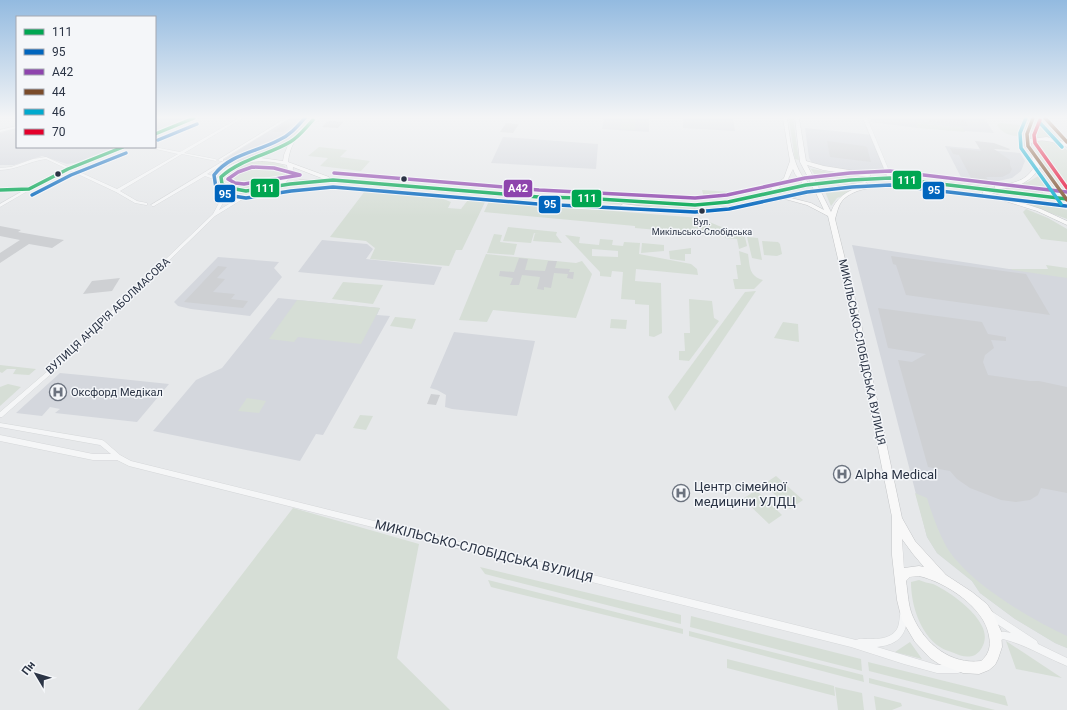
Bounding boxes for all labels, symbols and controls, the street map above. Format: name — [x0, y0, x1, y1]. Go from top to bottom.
legend — [16, 16, 156, 148]
text: 111 — [52, 25, 72, 39]
text: 95 — [52, 45, 66, 59]
text: А42 — [52, 65, 74, 79]
text: 44 — [52, 85, 66, 99]
text: 46 — [52, 105, 66, 119]
text: 70 — [52, 125, 66, 139]
unlabelled marker — [53, 169, 63, 179]
line badge: 111 — [892, 170, 922, 190]
unlabelled marker — [399, 174, 409, 184]
text: 111 — [898, 174, 916, 187]
line badge: 111 — [250, 178, 280, 198]
line badge: А42 — [503, 179, 533, 198]
line badge: 95 — [922, 181, 945, 200]
text: 111 — [256, 182, 274, 195]
text: А42 — [508, 182, 528, 195]
line badge: 95 — [214, 184, 236, 203]
text: 95 — [928, 184, 940, 197]
text: 95 — [219, 188, 231, 201]
line badge: 111 — [571, 189, 602, 208]
text: 111 — [578, 192, 596, 205]
line badge: 95 — [538, 195, 561, 214]
text: 95 — [544, 198, 556, 211]
marker: Вул. Микільсько-Слобідська — [697, 206, 707, 216]
place label: Вул. Микільсько-Слобідська — [652, 217, 752, 237]
street label: ВУЛИЦЯ АНДРІЯ АБОЛМАСОВА — [43, 255, 173, 377]
street label: МИКІЛЬСЬКО-СЛОБІДСЬКА ВУЛИЦЯ — [836, 258, 888, 446]
hospital icon: Оксфорд Медікал — [48, 382, 68, 402]
place label: Оксфорд Медікал — [71, 386, 163, 399]
hospital icon: Alpha Medical — [832, 464, 852, 484]
place label: Alpha Medical — [855, 467, 937, 482]
place label: Центр сімейної медицини УЛДЦ — [694, 479, 796, 509]
hospital icon: Центр сімейної медицини УЛДЦ — [671, 483, 691, 503]
street label: МИКІЛЬСЬКО-СЛОБІДСЬКА ВУЛИЦЯ — [373, 517, 595, 585]
north arrow — [16, 654, 56, 694]
text: Пн — [19, 659, 38, 678]

